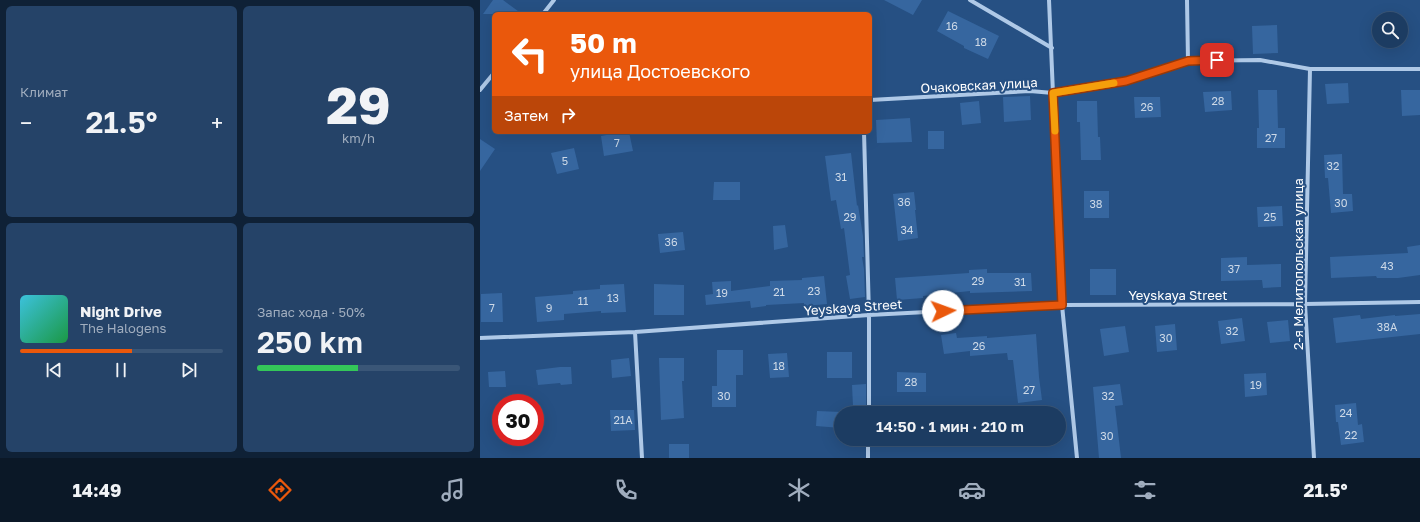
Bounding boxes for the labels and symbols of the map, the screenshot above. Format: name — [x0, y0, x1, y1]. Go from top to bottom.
house number: 16 — [946, 19, 958, 32]
house number: 18 — [975, 35, 987, 48]
pin — [1200, 43, 1234, 77]
street label: Очаковская улица — [920, 74, 1038, 96]
house number: 28 — [1211, 94, 1225, 107]
house number: 26 — [1140, 100, 1154, 113]
house number: 27 — [1265, 131, 1277, 144]
house number: 7 — [614, 136, 620, 149]
house number: 5 — [562, 154, 568, 167]
house number: 32 — [1327, 159, 1339, 172]
house number: 31 — [835, 170, 847, 183]
street label: 2-я Мелитопольская улица — [1290, 178, 1306, 350]
house number: 36 — [897, 195, 911, 208]
house number: 30 — [1334, 196, 1348, 209]
house number: 38 — [1089, 197, 1103, 210]
house number: 29 — [843, 210, 857, 223]
house number: 25 — [1264, 210, 1276, 223]
house number: 34 — [900, 223, 914, 236]
house number: 36 — [664, 235, 678, 248]
house number: 43 — [1380, 259, 1394, 272]
house number: 37 — [1228, 262, 1240, 275]
house number: 29 — [971, 274, 985, 287]
house number: 31 — [1014, 275, 1026, 288]
house number: 23 — [808, 284, 820, 297]
house number: 21 — [773, 285, 785, 298]
house number: 19 — [716, 286, 728, 299]
street label: Yeyskaya Street — [1129, 287, 1228, 303]
position arrow — [922, 290, 964, 332]
house number: 13 — [607, 291, 619, 304]
house number: 11 — [578, 294, 588, 307]
street label: Yeyskaya Street — [803, 296, 903, 318]
house number: 7 — [489, 301, 495, 314]
house number: 9 — [546, 301, 552, 314]
house number: 38А — [1377, 320, 1398, 333]
house number: 32 — [1226, 324, 1238, 337]
house number: 30 — [1159, 331, 1173, 344]
house number: 26 — [972, 339, 986, 352]
house number: 18 — [773, 359, 785, 372]
house number: 28 — [904, 375, 918, 388]
house number: 19 — [1250, 378, 1262, 391]
house number: 27 — [1023, 383, 1035, 396]
house number: 30 — [717, 389, 731, 402]
house number: 32 — [1102, 389, 1114, 402]
speed limit sign: 30 — [492, 394, 544, 446]
house number: 24 — [1339, 406, 1353, 419]
house number: 21А — [613, 413, 633, 426]
house number: 22 — [1345, 428, 1357, 441]
house number: 30 — [1100, 429, 1114, 442]

